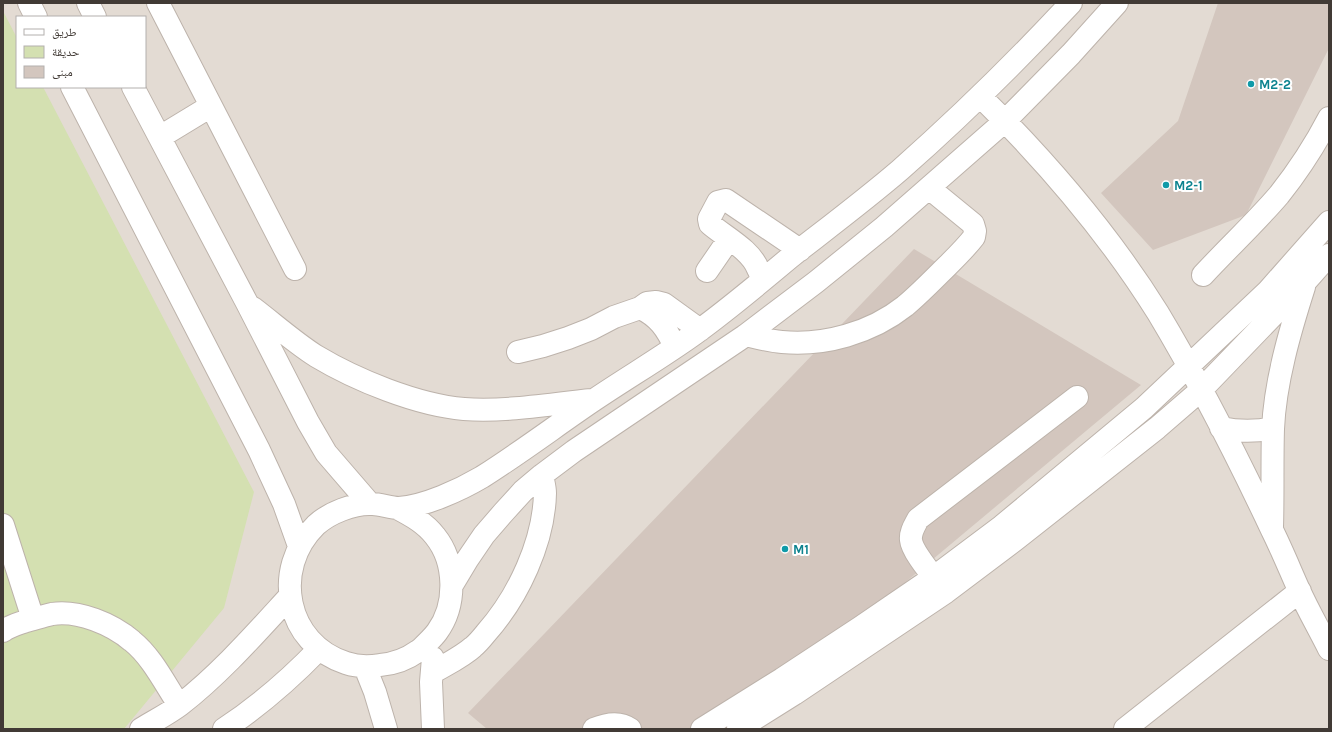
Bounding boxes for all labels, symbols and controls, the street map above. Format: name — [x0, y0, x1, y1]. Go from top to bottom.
legend — [16, 16, 146, 88]
text: طريق — [52, 25, 77, 39]
text: حديقة — [52, 45, 80, 59]
text: مبنى — [52, 65, 73, 79]
place label: M2-2 — [1259, 77, 1291, 92]
marker: M2-2 — [1246, 79, 1256, 89]
place label: M2-1 — [1174, 178, 1203, 193]
marker: M2-1 — [1161, 180, 1171, 190]
place label: M1 — [793, 542, 809, 557]
marker: M1 — [780, 544, 790, 554]

